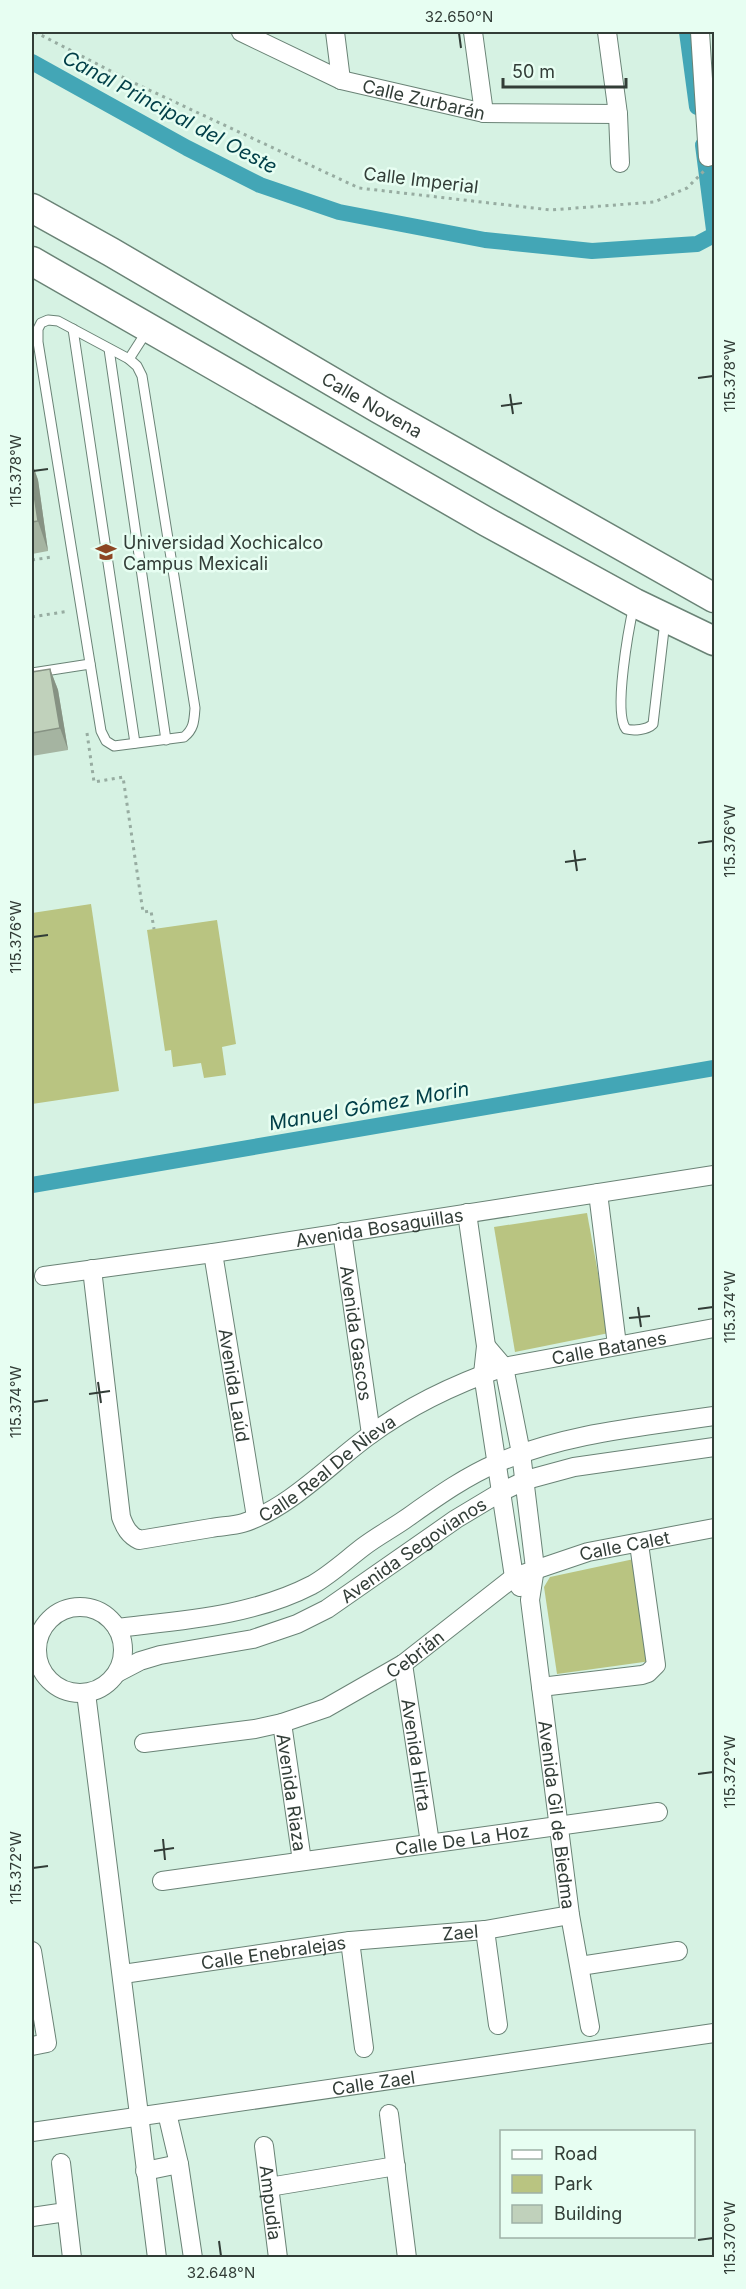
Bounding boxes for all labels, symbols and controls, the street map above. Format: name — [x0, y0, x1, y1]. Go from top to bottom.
text: 32.650°N — [425, 7, 493, 26]
water label: Canal Principal del Oeste — [59, 45, 281, 179]
scale bar — [503, 51, 626, 89]
text: 50 m — [512, 61, 555, 82]
street label: Calle Zurbarán — [360, 75, 487, 123]
street label: Calle Imperial — [362, 163, 480, 197]
text: 115.378°W — [720, 339, 739, 413]
street label: Calle Novena — [318, 367, 426, 442]
text: 115.378°W — [6, 434, 25, 508]
place label: Universidad Xochicalco Campus Mexicali — [123, 532, 323, 574]
school or university icon: Universidad Xochicalco Campus Mexicali — [94, 540, 118, 564]
text: 115.376°W — [720, 804, 739, 878]
text: 115.376°W — [6, 900, 25, 974]
water label: Manuel Gómez Morin — [267, 1077, 471, 1135]
street label: Avenida Bosaguillas — [294, 1204, 465, 1250]
street label: Avenida Gascos — [336, 1264, 377, 1402]
text: 115.374°W — [720, 1270, 739, 1343]
street label: Avenida Laúd — [215, 1327, 254, 1444]
street label: Calle Batanes — [550, 1327, 668, 1368]
text: 115.374°W — [6, 1365, 25, 1438]
street label: Calle Real De Nieva — [255, 1410, 399, 1526]
street label: Avenida Segovianos — [336, 1493, 490, 1607]
street label: Calle Calet — [576, 1526, 672, 1565]
street label: Cebrián — [382, 1626, 448, 1682]
street label: Avenida Hirta — [398, 1697, 436, 1813]
street label: Avenida Gil de Biedma — [535, 1719, 580, 1910]
street label: Avenida Riaza — [273, 1732, 311, 1853]
text: 115.372°W — [720, 1735, 739, 1809]
street label: Calle De La Hoz — [394, 1820, 531, 1859]
text: 115.372°W — [6, 1831, 25, 1905]
street label: Zael — [441, 1920, 479, 1944]
street label: Calle Enebralejas — [200, 1931, 347, 1973]
street label: Calle Zael — [330, 2066, 416, 2099]
legend — [500, 2130, 695, 2238]
text: Road — [554, 2143, 597, 2164]
street label: Ampudia — [256, 2164, 286, 2241]
text: Park — [554, 2173, 593, 2194]
text: 115.370°W — [720, 2201, 739, 2275]
text: Building — [554, 2203, 622, 2224]
text: 32.648°N — [187, 2263, 255, 2282]

